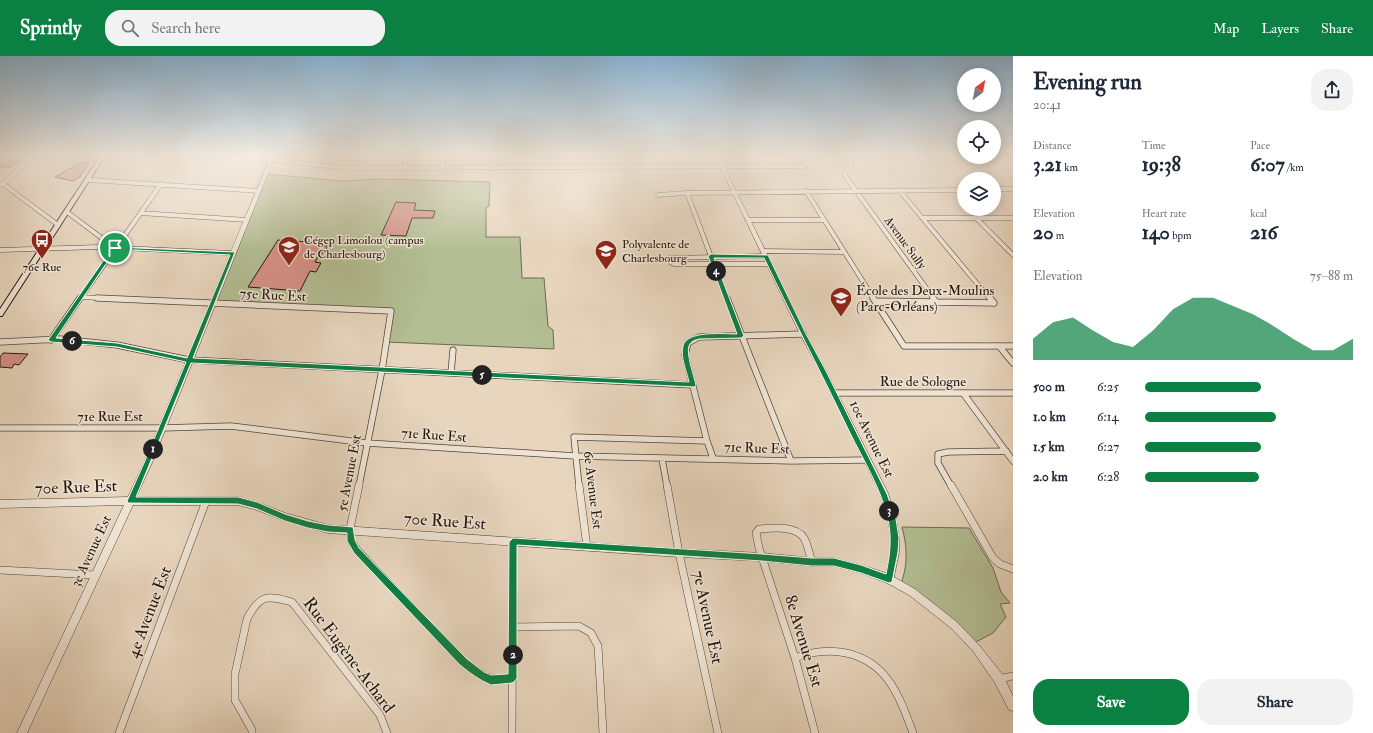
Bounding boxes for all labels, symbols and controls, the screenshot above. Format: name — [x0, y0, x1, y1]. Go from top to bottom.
search box — [105, 10, 385, 46]
text: Sprintly — [20, 16, 81, 40]
icon: search — [119, 17, 141, 39]
text: Search here — [151, 19, 221, 38]
text: Map — [1213, 20, 1239, 37]
text: Layers — [1261, 20, 1299, 37]
text: Share — [1321, 20, 1353, 37]
north arrow — [957, 68, 1001, 112]
map controls — [957, 68, 1001, 216]
text: Evening run — [1033, 68, 1142, 96]
button: share — [1311, 69, 1353, 111]
text: 20:41 — [1033, 97, 1061, 113]
button: locate — [957, 120, 1001, 164]
text: Distance — [1033, 139, 1071, 152]
text: Time — [1142, 139, 1166, 152]
text: Pace — [1250, 139, 1270, 152]
text: 3.21 — [1033, 152, 1062, 177]
text: 19:38 — [1142, 152, 1181, 177]
text: 6:07 — [1250, 152, 1285, 177]
text: km — [1062, 161, 1078, 174]
text: /km — [1285, 161, 1304, 174]
button: layers — [957, 172, 1001, 216]
text: Elevation — [1033, 207, 1075, 220]
text: Heart rate — [1142, 207, 1186, 220]
text: kcal — [1250, 207, 1267, 220]
street label: Avenue Sully — [880, 213, 930, 273]
text: 20 — [1033, 220, 1053, 245]
text: 140 — [1142, 220, 1170, 245]
text: 216 — [1250, 220, 1278, 245]
bus stop icon: 76e Rue — [29, 227, 55, 260]
text: m — [1053, 229, 1064, 242]
text: bpm — [1170, 229, 1192, 242]
pin — [98, 231, 132, 265]
place label: Cégep Limoilou (campus de Charlesbourg) — [304, 233, 424, 262]
school or university icon: Cégep Limoilou (campus de Charlesbourg) — [276, 234, 302, 267]
icon: arrive — [104, 237, 126, 259]
place label: Polyvalente de Charlesbourg — [622, 237, 689, 266]
school or university icon: Polyvalente de Charlesbourg — [593, 238, 619, 271]
place label: 76e Rue — [23, 260, 61, 275]
pin: 4 — [706, 261, 726, 281]
text: 4 — [713, 264, 719, 277]
text: Elevation — [1033, 268, 1083, 284]
text: 75–88 m — [1310, 268, 1353, 284]
place label: École des Deux-Moulins (Parc-Orléans) — [856, 282, 995, 315]
street label: 75e Rue Est — [239, 285, 307, 305]
school or university icon: École des Deux-Moulins (Parc-Orléans) — [828, 285, 854, 318]
pin: 6 — [62, 331, 82, 351]
text: 6 — [69, 334, 75, 347]
pin: 5 — [472, 365, 492, 385]
text: 5 — [480, 368, 484, 381]
street label: Rue de Sologne — [880, 373, 966, 390]
text: 500 m — [1033, 379, 1065, 395]
text: 6:25 — [1097, 379, 1119, 395]
street label: 10e Avenue Est — [846, 398, 898, 481]
street label: 71e Rue Est — [77, 408, 143, 425]
text: 1.0 km — [1033, 409, 1066, 425]
text: 6:14 — [1097, 409, 1118, 425]
street label: 71e Rue Est — [401, 424, 468, 446]
street label: 5e Avenue Est — [333, 433, 365, 513]
street label: 71e Rue Est — [724, 438, 791, 458]
pin: 1 — [143, 439, 163, 459]
text: 1.5 km — [1033, 439, 1065, 455]
text: 6:27 — [1097, 439, 1119, 455]
text: 1 — [151, 442, 155, 455]
street label: 6e Avenue Est — [580, 450, 606, 531]
text: 2.0 km — [1033, 469, 1068, 485]
text: 6:28 — [1097, 469, 1119, 485]
street label: 70e Rue Est — [35, 475, 118, 499]
pin: 3 — [879, 501, 899, 521]
text: 3 — [887, 504, 891, 517]
street label: 70e Rue Est — [403, 508, 487, 534]
street label: 3e Avenue Est — [67, 512, 115, 590]
street label: 4e Avenue Est — [122, 563, 176, 661]
street label: 7e Avenue Est — [688, 568, 728, 666]
street label: 8e Avenue Est — [780, 592, 828, 690]
street label: Rue Eugène-Achard — [299, 593, 400, 717]
pin: 2 — [503, 645, 523, 665]
text: 2 — [510, 648, 516, 661]
button: Save — [1033, 679, 1189, 725]
button: Share — [1197, 679, 1353, 725]

